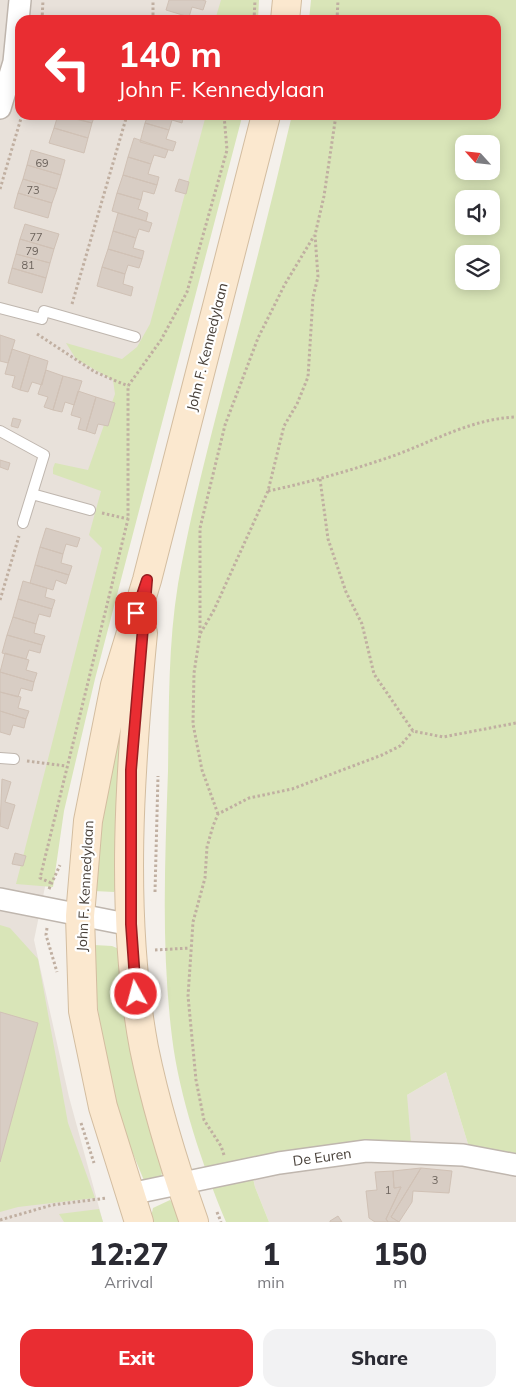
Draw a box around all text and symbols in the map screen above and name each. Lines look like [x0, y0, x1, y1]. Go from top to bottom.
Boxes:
text: 140 m [118, 32, 222, 76]
icon: left [35, 35, 100, 100]
text: John F. Kennedylaan [118, 75, 325, 103]
north arrow [455, 135, 500, 180]
map controls [455, 135, 500, 290]
house number: 69 [35, 156, 49, 170]
house number: 73 [26, 183, 40, 197]
button: sound [455, 190, 500, 235]
house number: 77 [29, 230, 43, 244]
house number: 79 [25, 244, 39, 258]
button: layers [455, 245, 500, 290]
house number: 81 [21, 258, 35, 272]
street label: John F. Kennedylaan [182, 281, 232, 413]
pin [115, 592, 157, 634]
icon: arrive [122, 599, 150, 627]
street label: John F. Kennedylaan [73, 820, 97, 952]
position arrow [109, 967, 161, 1019]
street label: De Euren [292, 1144, 352, 1170]
house number: 3 [432, 1173, 438, 1187]
house number: 1 [385, 1183, 391, 1197]
text: 12:27 [89, 1235, 169, 1273]
text: 1 [262, 1235, 280, 1273]
text: 150 [373, 1235, 427, 1273]
text: Arrival [104, 1272, 153, 1292]
text: min [257, 1272, 285, 1292]
text: m [393, 1272, 407, 1292]
button: Exit [20, 1329, 253, 1387]
button: Share [263, 1329, 496, 1387]

